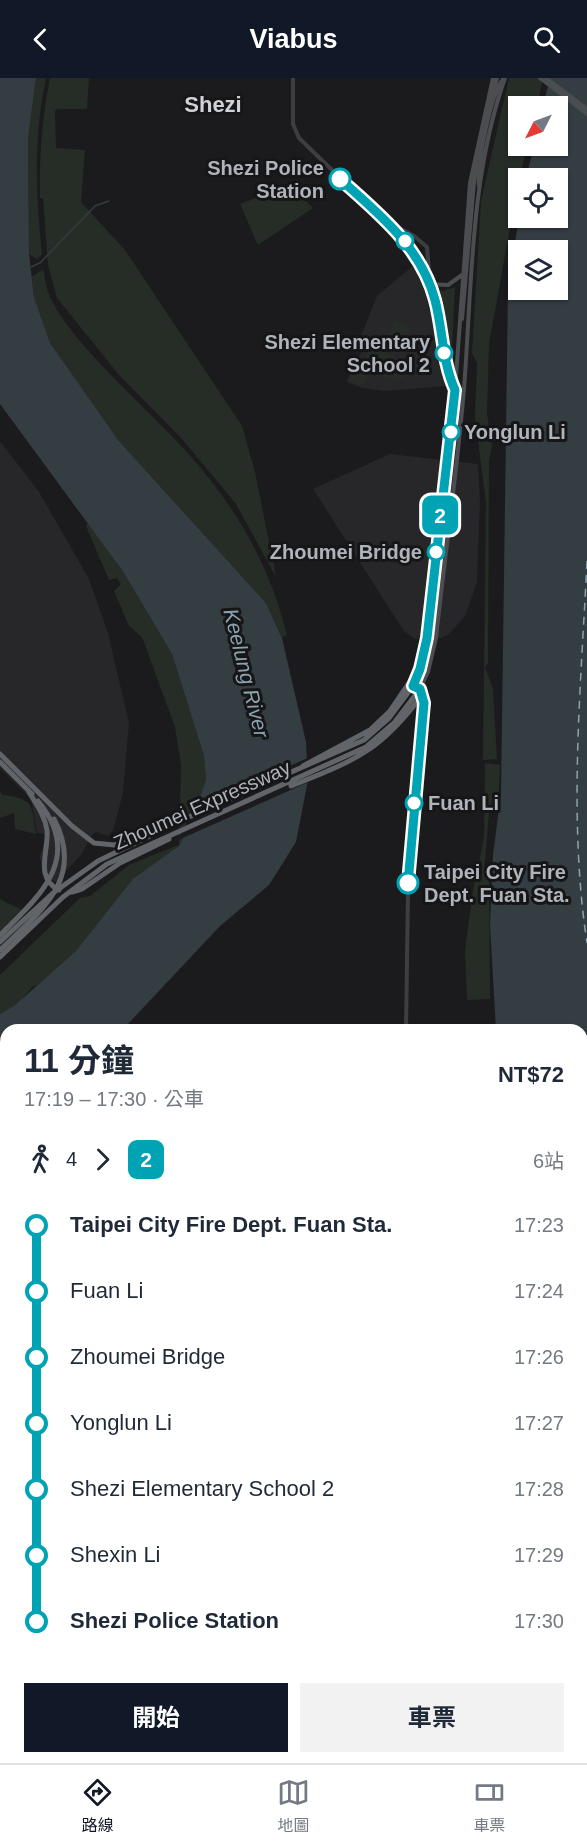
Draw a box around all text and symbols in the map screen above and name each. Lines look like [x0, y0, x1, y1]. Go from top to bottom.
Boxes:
icon: back [24, 23, 57, 56]
icon: search [530, 23, 563, 56]
text: Viabus [249, 24, 338, 54]
district label: Shezi [184, 92, 242, 117]
north arrow [508, 96, 568, 156]
map controls [508, 96, 568, 300]
place label: Shezi Police Station [207, 157, 324, 202]
marker: Shezi Police Station [329, 168, 351, 190]
button: locate [508, 168, 568, 228]
unlabelled marker [396, 232, 414, 250]
button: layers [508, 240, 568, 300]
place label: Shezi Elementary School 2 [264, 331, 431, 376]
marker: Shezi Elementary School 2 [435, 344, 453, 362]
place label: Yonglun Li [464, 421, 566, 443]
marker: Yonglun Li [442, 423, 460, 441]
line badge: 2 [420, 496, 460, 534]
text: 2 [434, 504, 446, 527]
place label: Zhoumei Bridge [270, 541, 422, 563]
marker: Zhoumei Bridge [427, 543, 445, 561]
water label: Keelung River [219, 606, 274, 741]
street label: Zhoumei Expressway [110, 756, 294, 854]
place label: Fuan Li [428, 792, 499, 814]
marker: Fuan Li [405, 794, 423, 812]
place label: Taipei City Fire Dept. Fuan Sta. [424, 861, 570, 906]
marker: Taipei City Fire Dept. Fuan Sta. [397, 872, 419, 894]
text: 11 分鐘 [24, 1042, 134, 1079]
text: NT$72 [498, 1062, 564, 1087]
text: 17:19 – 17:30 · 公車 [24, 1088, 204, 1110]
icon: walk [24, 1143, 57, 1176]
icon: forward [86, 1143, 119, 1176]
text: 4 [66, 1148, 77, 1170]
text: 2 [140, 1148, 152, 1171]
text: 6站 [533, 1150, 564, 1172]
text: Taipei City Fire Dept. Fuan Sta. [70, 1212, 392, 1237]
text: 17:23 [514, 1214, 564, 1236]
text: Fuan Li [70, 1278, 143, 1303]
text: 17:24 [514, 1280, 564, 1302]
text: Zhoumei Bridge [70, 1344, 225, 1369]
text: 17:26 [514, 1346, 564, 1368]
text: Yonglun Li [70, 1410, 172, 1435]
text: 17:27 [514, 1412, 564, 1434]
text: Shezi Elementary School 2 [70, 1476, 334, 1501]
text: 17:28 [514, 1478, 564, 1500]
text: Shexin Li [70, 1542, 161, 1567]
text: 17:29 [514, 1544, 564, 1566]
text: Shezi Police Station [70, 1608, 279, 1633]
text: 17:30 [514, 1610, 564, 1632]
button: 開始 [24, 1683, 288, 1752]
button: 車票 [300, 1683, 564, 1752]
tab: 路線 [81, 1776, 114, 1836]
tab: 地圖 [277, 1776, 310, 1836]
tab: 車票 [473, 1776, 506, 1836]

